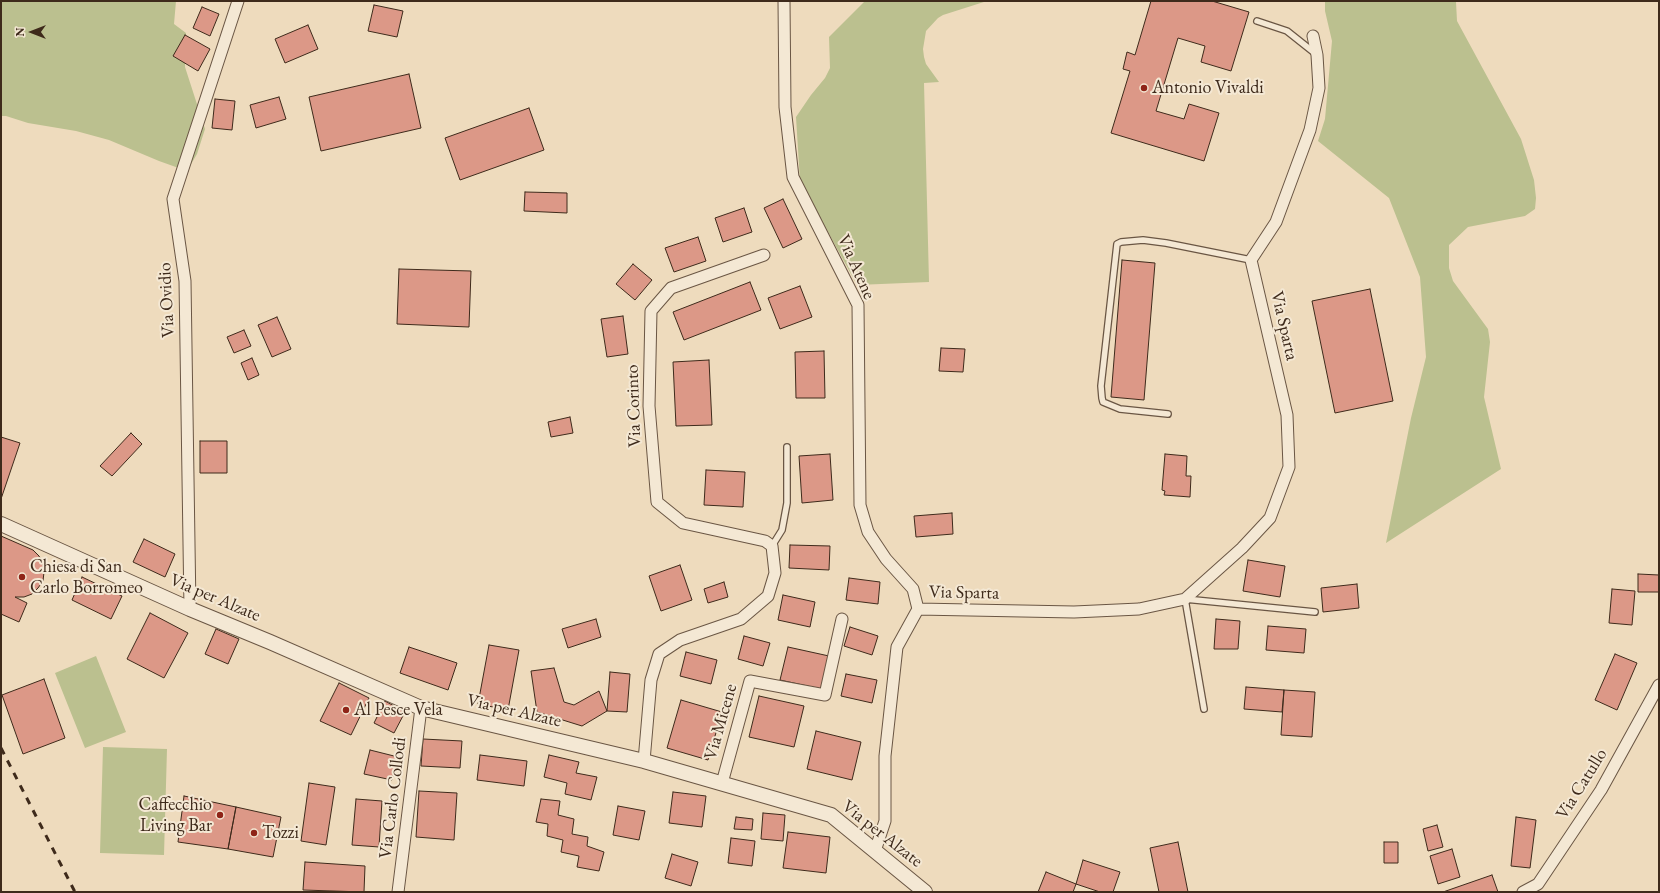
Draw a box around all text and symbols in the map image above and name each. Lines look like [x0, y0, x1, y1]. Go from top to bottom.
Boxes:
north arrow [12, 12, 52, 52]
text: N [13, 28, 27, 36]
place label: Antonio Vivaldi [1152, 77, 1264, 99]
marker: Antonio Vivaldi [1139, 83, 1149, 93]
street label: Via Atene [832, 231, 880, 303]
street label: Via Ovidio [154, 262, 180, 338]
street label: Via Sparta [1266, 289, 1302, 363]
street label: Via Corinto [622, 364, 646, 448]
place label: Chiesa di San Carlo Borromeo [30, 556, 143, 598]
street label: Via per Alzate [166, 569, 264, 627]
marker: Chiesa di San Carlo Borromeo [17, 572, 27, 582]
street label: Via Sparta [929, 582, 999, 604]
street label: Via Micene [700, 682, 742, 762]
street label: Via per Alzate [465, 690, 563, 732]
place label: Al Pesce Vela [354, 699, 443, 721]
marker: Al Pesce Vela [341, 705, 351, 715]
street label: Via Carlo Collodi [375, 736, 411, 860]
street label: Via Catullo [1552, 745, 1612, 823]
place label: Caffecchio Living Bar [138, 794, 212, 836]
street label: Via per Alzate [837, 796, 927, 872]
marker: Caffecchio Living Bar [215, 810, 225, 820]
place label: Tozzi [262, 822, 299, 844]
marker: Tozzi [249, 828, 259, 838]

